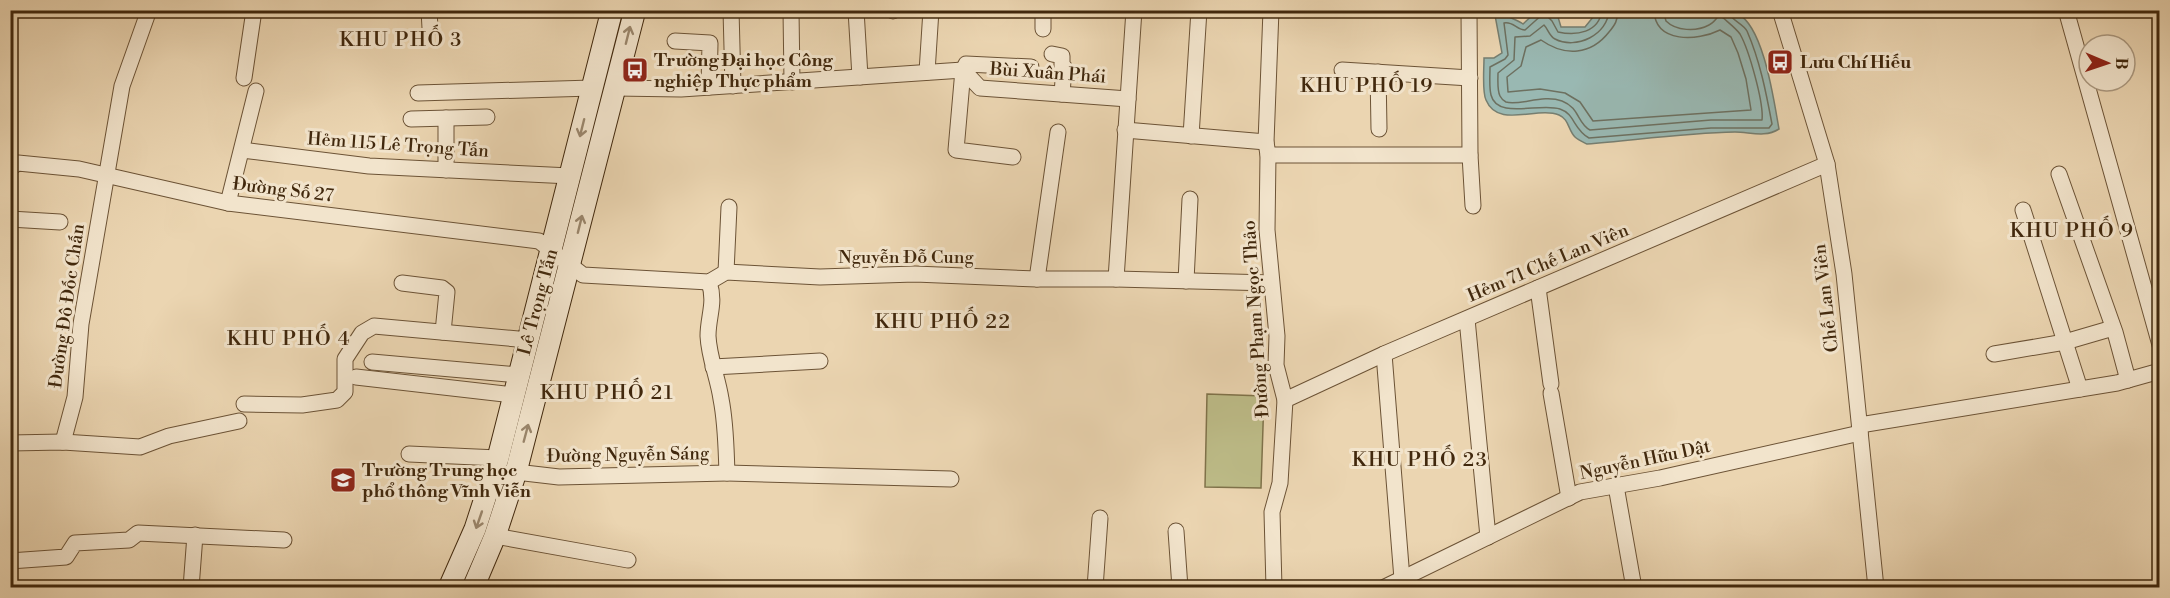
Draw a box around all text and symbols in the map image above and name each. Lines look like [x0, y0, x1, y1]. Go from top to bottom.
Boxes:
district label: KHU PHỐ 3 [339, 24, 463, 53]
one-way arrow [623, 26, 635, 45]
north arrow [2077, 33, 2137, 93]
bus stop icon: Lưu Chí Hiếu [1765, 47, 1795, 77]
place label: Trường Đại học Công nghiệp Thực phẩm [654, 49, 834, 93]
place label: Lưu Chí Hiếu [1800, 51, 1911, 74]
bus stop icon: Trường Đại học Công nghiệp Thực phẩm [620, 55, 650, 85]
street label: Bùi Xuân Phái [988, 57, 1107, 89]
text: B [2111, 57, 2131, 70]
district label: KHU PHỐ 19 [1300, 70, 1434, 99]
one-way arrow [576, 118, 588, 137]
street label: Hẻm 115 Lê Trọng Tấn [306, 127, 490, 163]
street label: Đường Số 27 [231, 172, 335, 208]
one-way arrow [575, 215, 587, 234]
district label: KHU PHỐ 9 [2010, 215, 2134, 244]
street label: Hẻm 71 Chế Lan Viên [1464, 218, 1632, 307]
street label: Đường Phạm Ngọc Thảo [1238, 220, 1274, 418]
street label: Đường Đô Đốc Chấn [44, 222, 90, 390]
street label: Chế Lan Viên [1808, 242, 1844, 353]
street label: Lê Trọng Tấn [513, 246, 563, 358]
street label: Nguyễn Đỗ Cung [838, 246, 974, 269]
district label: KHU PHỐ 22 [875, 306, 1011, 335]
district label: KHU PHỐ 4 [227, 323, 351, 352]
district label: KHU PHỐ 21 [540, 377, 674, 406]
one-way arrow [521, 424, 533, 443]
street label: Nguyễn Hữu Dật [1578, 435, 1713, 485]
street label: Đường Nguyễn Sáng [547, 442, 710, 468]
district label: KHU PHỐ 23 [1352, 444, 1488, 473]
place label: Trường Trung học phổ thông Vĩnh Viễn [362, 459, 531, 503]
school or university icon: Trường Trung học phổ thông Vĩnh Viễn [328, 465, 358, 495]
one-way arrow [472, 510, 483, 529]

